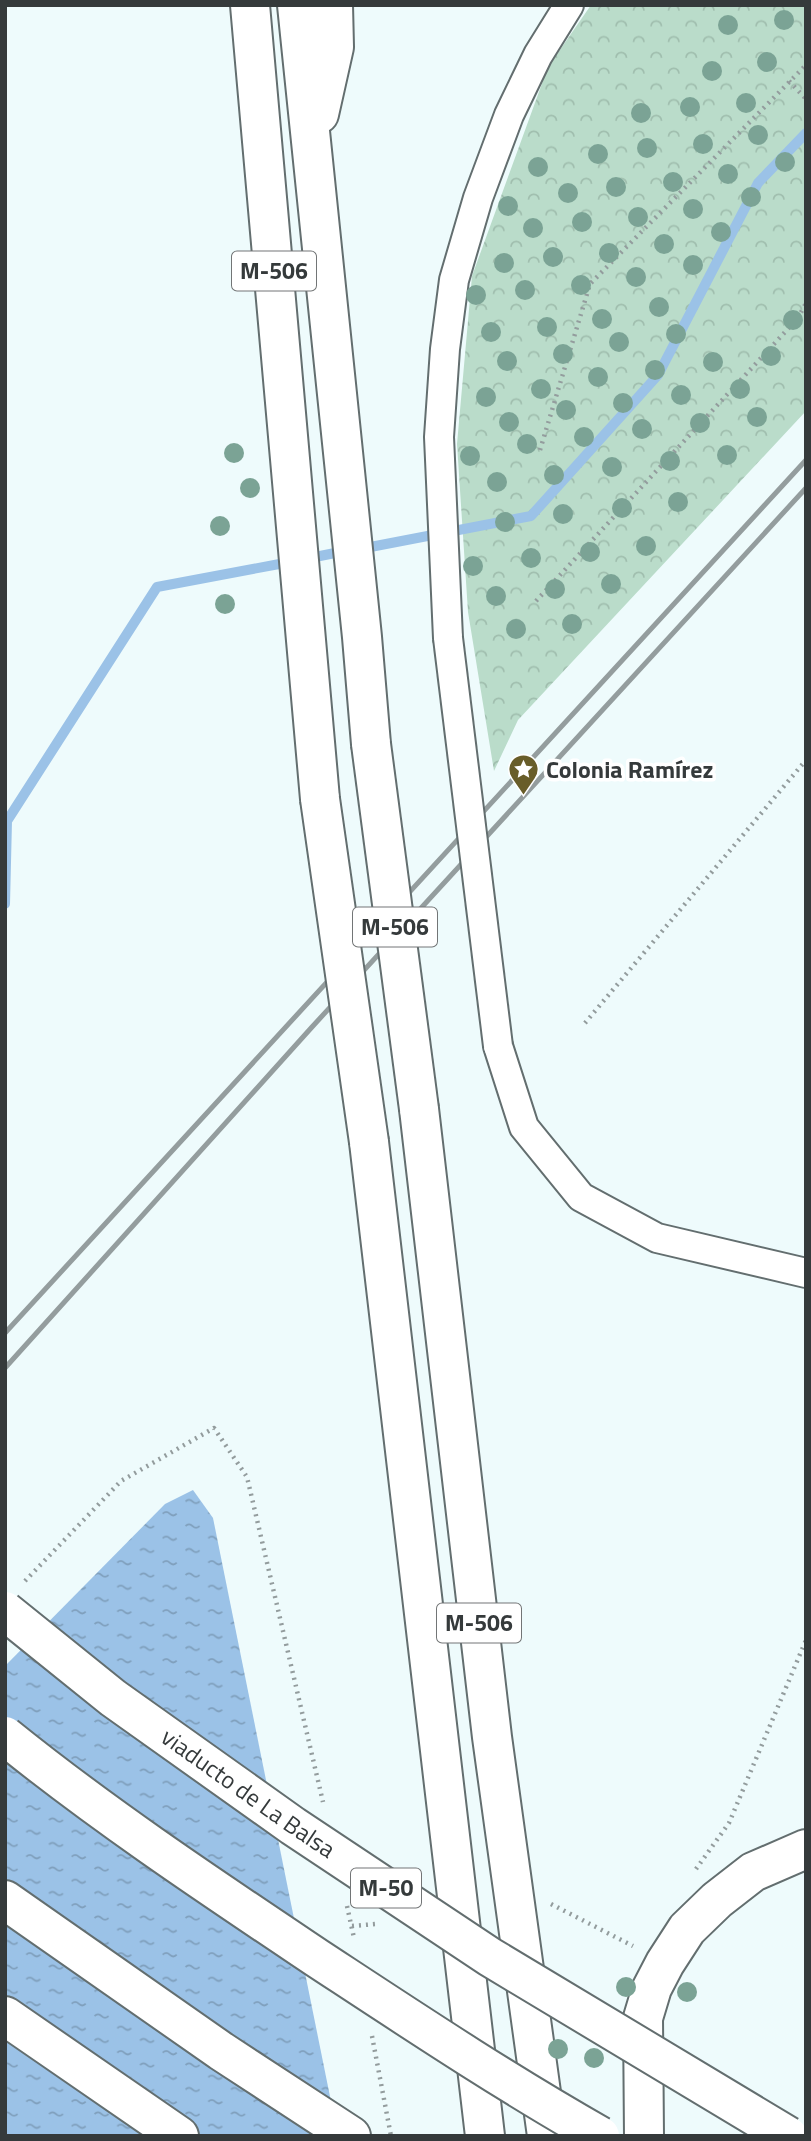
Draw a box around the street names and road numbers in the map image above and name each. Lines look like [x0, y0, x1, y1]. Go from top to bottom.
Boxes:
road number: M-506 [232, 252, 316, 290]
road number: M-506 [353, 908, 437, 946]
road number: M-506 [437, 1604, 521, 1642]
street label: viaducto de La Balsa [154, 1719, 343, 1866]
road number: M-50 [351, 1868, 421, 1908]

